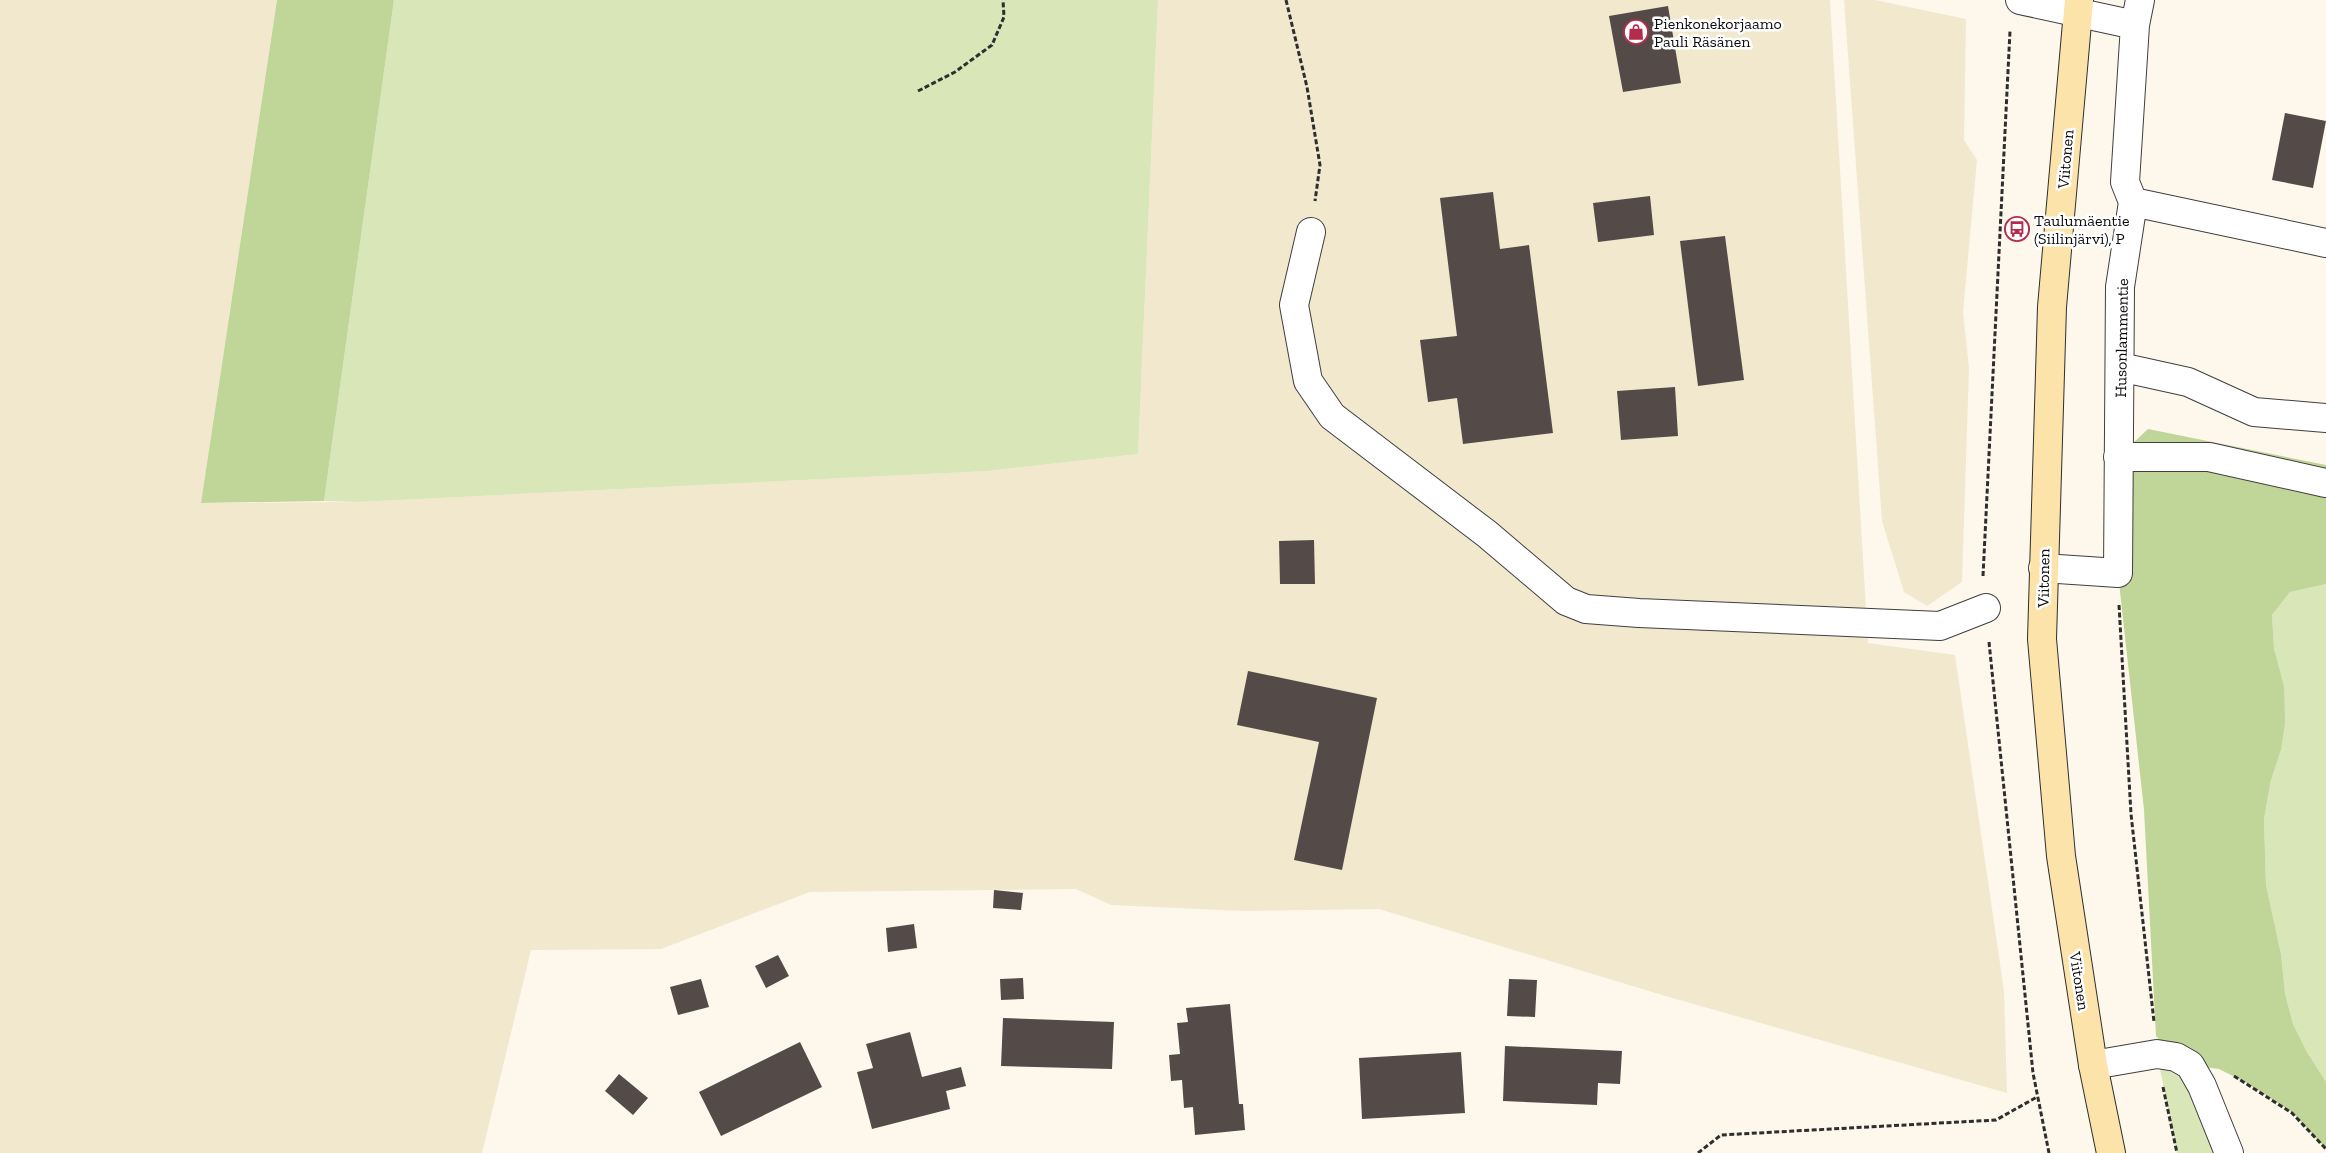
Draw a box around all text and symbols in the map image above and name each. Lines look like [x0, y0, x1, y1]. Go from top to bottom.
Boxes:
place label: Pienkonekorjaamo Pauli Räsänen [1654, 14, 1782, 51]
shop icon: Pienkonekorjaamo Pauli Räsänen [1623, 19, 1649, 45]
street label: Viitonen [2053, 128, 2078, 190]
place label: Taulumäentie (Siilinjärvi), P [2034, 211, 2130, 248]
bus stop icon: Taulumäentie (Siilinjärvi), P [2004, 216, 2030, 242]
street label: Husonlammentie [2111, 278, 2132, 398]
street label: Viitonen [2033, 548, 2054, 609]
street label: Viitonen [2065, 949, 2094, 1013]

